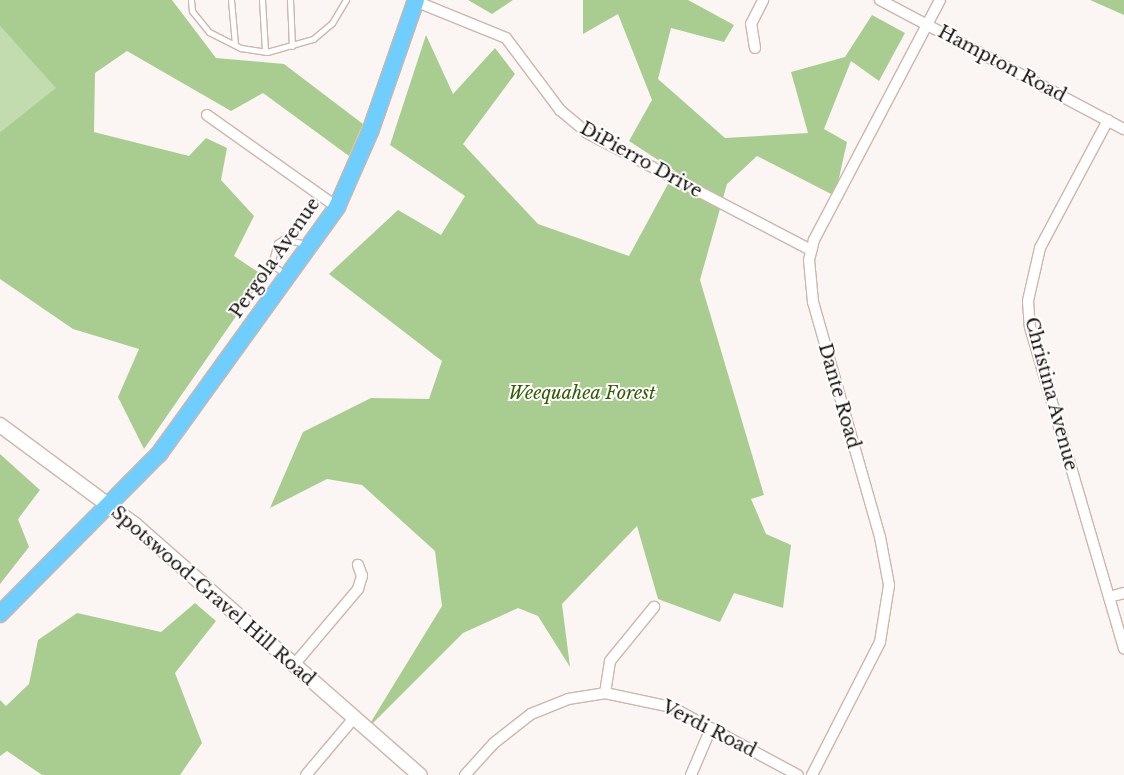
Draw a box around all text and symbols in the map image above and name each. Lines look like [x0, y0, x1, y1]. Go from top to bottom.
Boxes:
street label: Hampton Road [934, 21, 1070, 107]
street label: DiPierro Drive [576, 118, 706, 202]
street label: Pergola Avenue [225, 193, 325, 323]
street label: Christina Avenue [1020, 315, 1082, 473]
street label: Dante Road [814, 341, 864, 451]
park label: Weequahea Forest [508, 382, 656, 404]
street label: Spotswood-Gravel Hill Road [107, 502, 319, 690]
street label: Verdi Road [658, 696, 760, 762]

